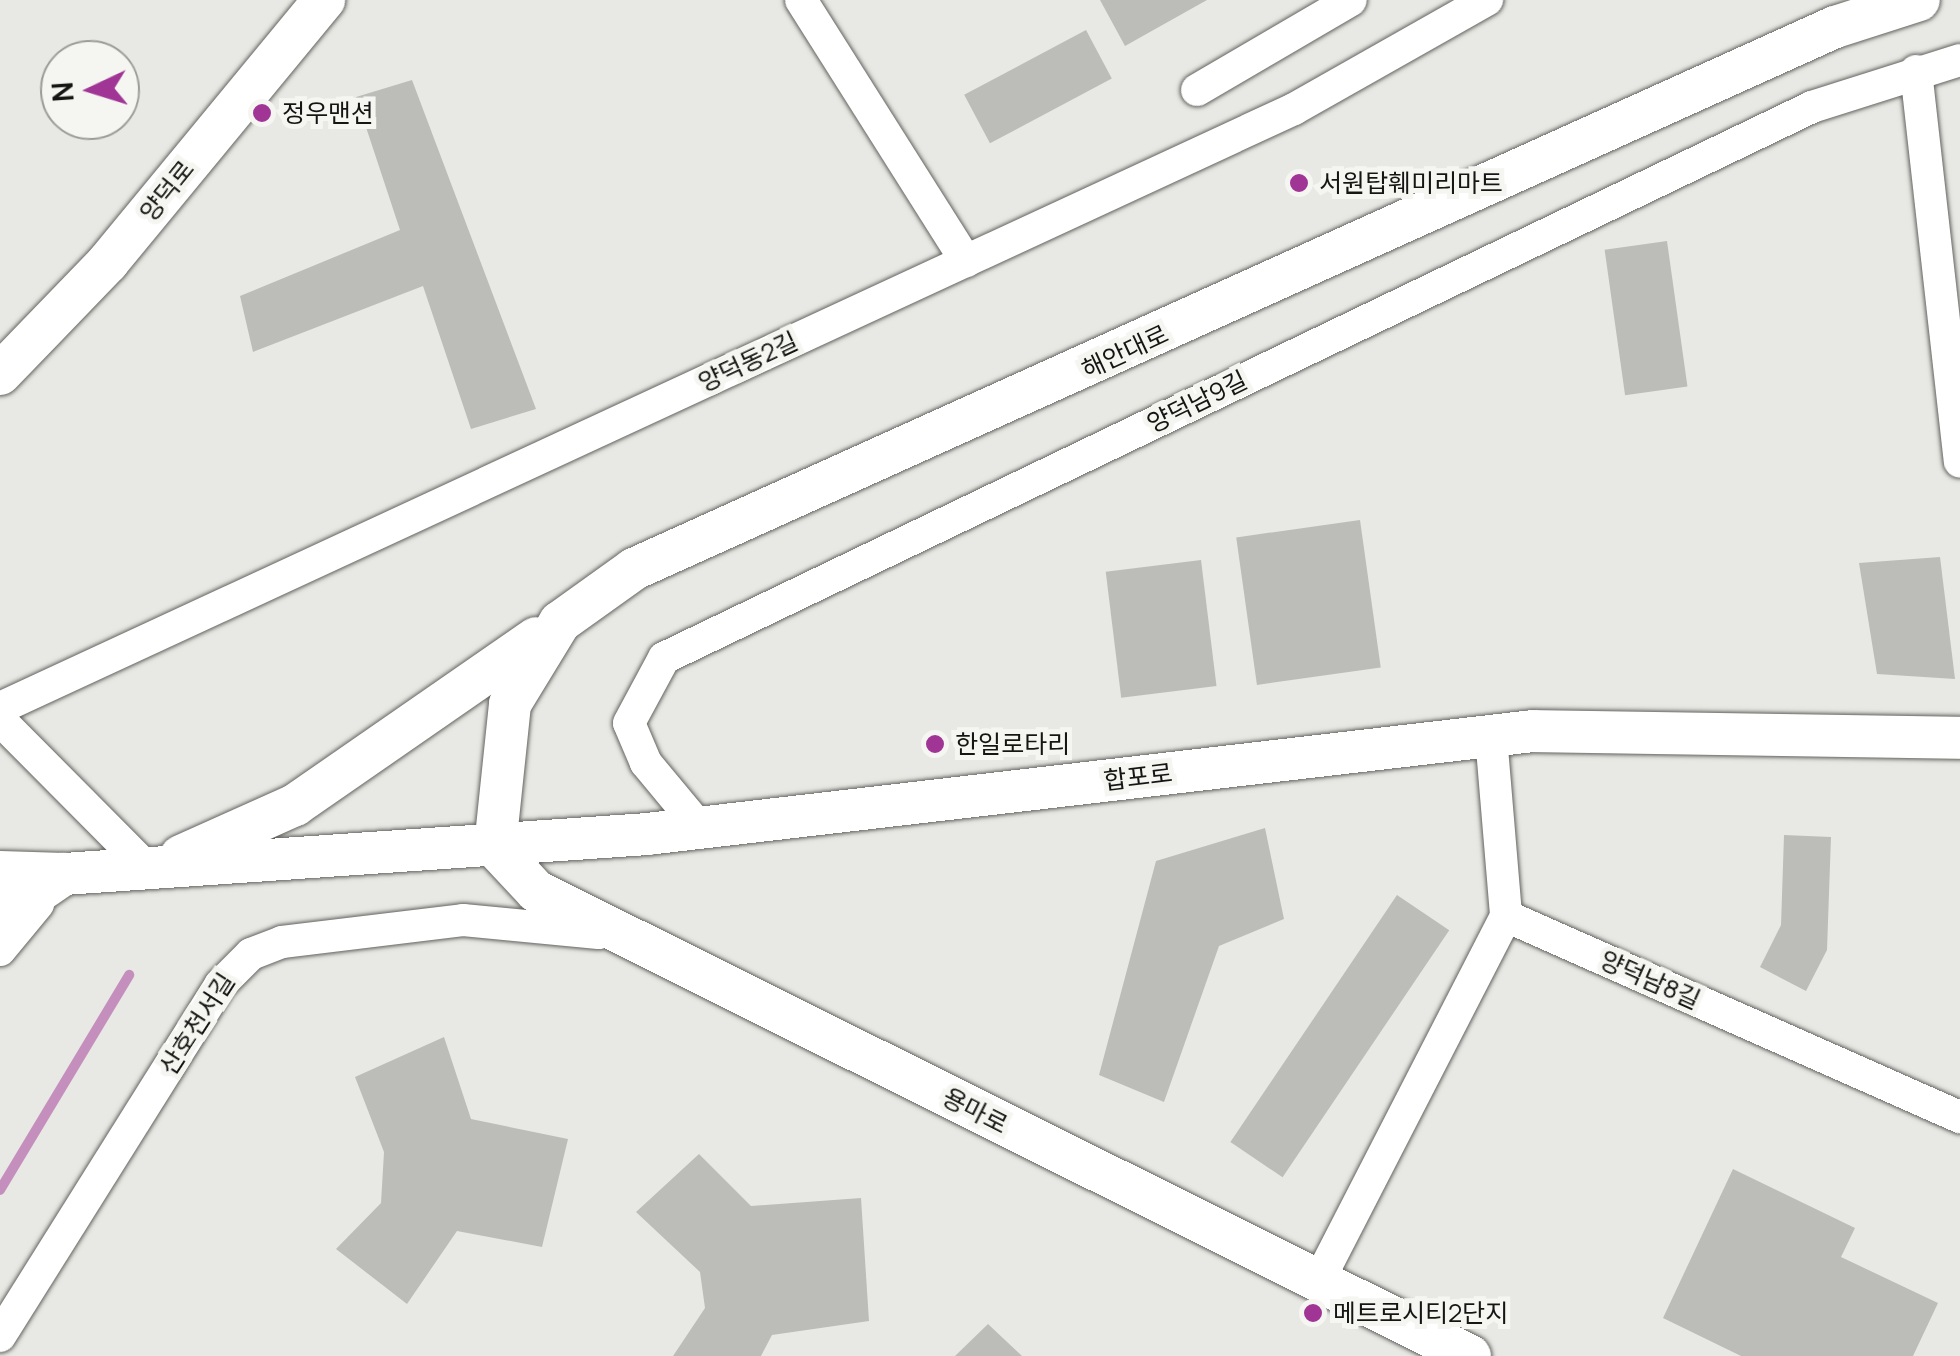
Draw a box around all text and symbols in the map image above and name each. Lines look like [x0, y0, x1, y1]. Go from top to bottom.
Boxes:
north arrow [40, 40, 140, 140]
text: N [42, 81, 82, 103]
place label: 정우맨션 [282, 98, 374, 128]
marker: 정우맨션 [251, 102, 273, 124]
street label: 양덕로 [134, 155, 200, 227]
place label: 서원탑훼미리마트 [1319, 168, 1503, 198]
marker: 서원탑훼미리마트 [1288, 172, 1310, 194]
street label: 해안대로 [1077, 319, 1173, 385]
street label: 양덕동2길 [694, 326, 802, 398]
street label: 양덕남9길 [1142, 365, 1252, 439]
place label: 한일로타리 [955, 729, 1070, 759]
marker: 한일로타리 [924, 733, 946, 755]
street label: 합포로 [1102, 758, 1174, 796]
street label: 양덕남8길 [1595, 945, 1705, 1015]
street label: 산호천서길 [153, 968, 241, 1080]
street label: 용마로 [937, 1082, 1013, 1140]
place label: 메트로시티2단지 [1333, 1298, 1508, 1328]
marker: 메트로시티2단지 [1302, 1302, 1324, 1324]

